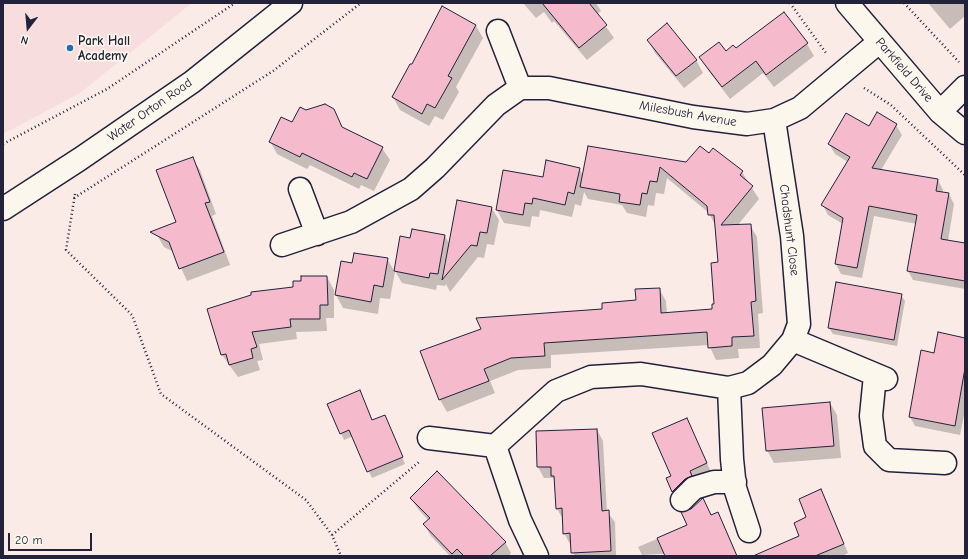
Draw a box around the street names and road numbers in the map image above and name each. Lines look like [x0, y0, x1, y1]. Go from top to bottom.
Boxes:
street label: Parkfield Drive [872, 35, 936, 105]
street label: Water Orton Road [105, 75, 195, 145]
street label: Milesbush Avenue [638, 98, 738, 130]
street label: Chadshunt Close [776, 183, 802, 277]

